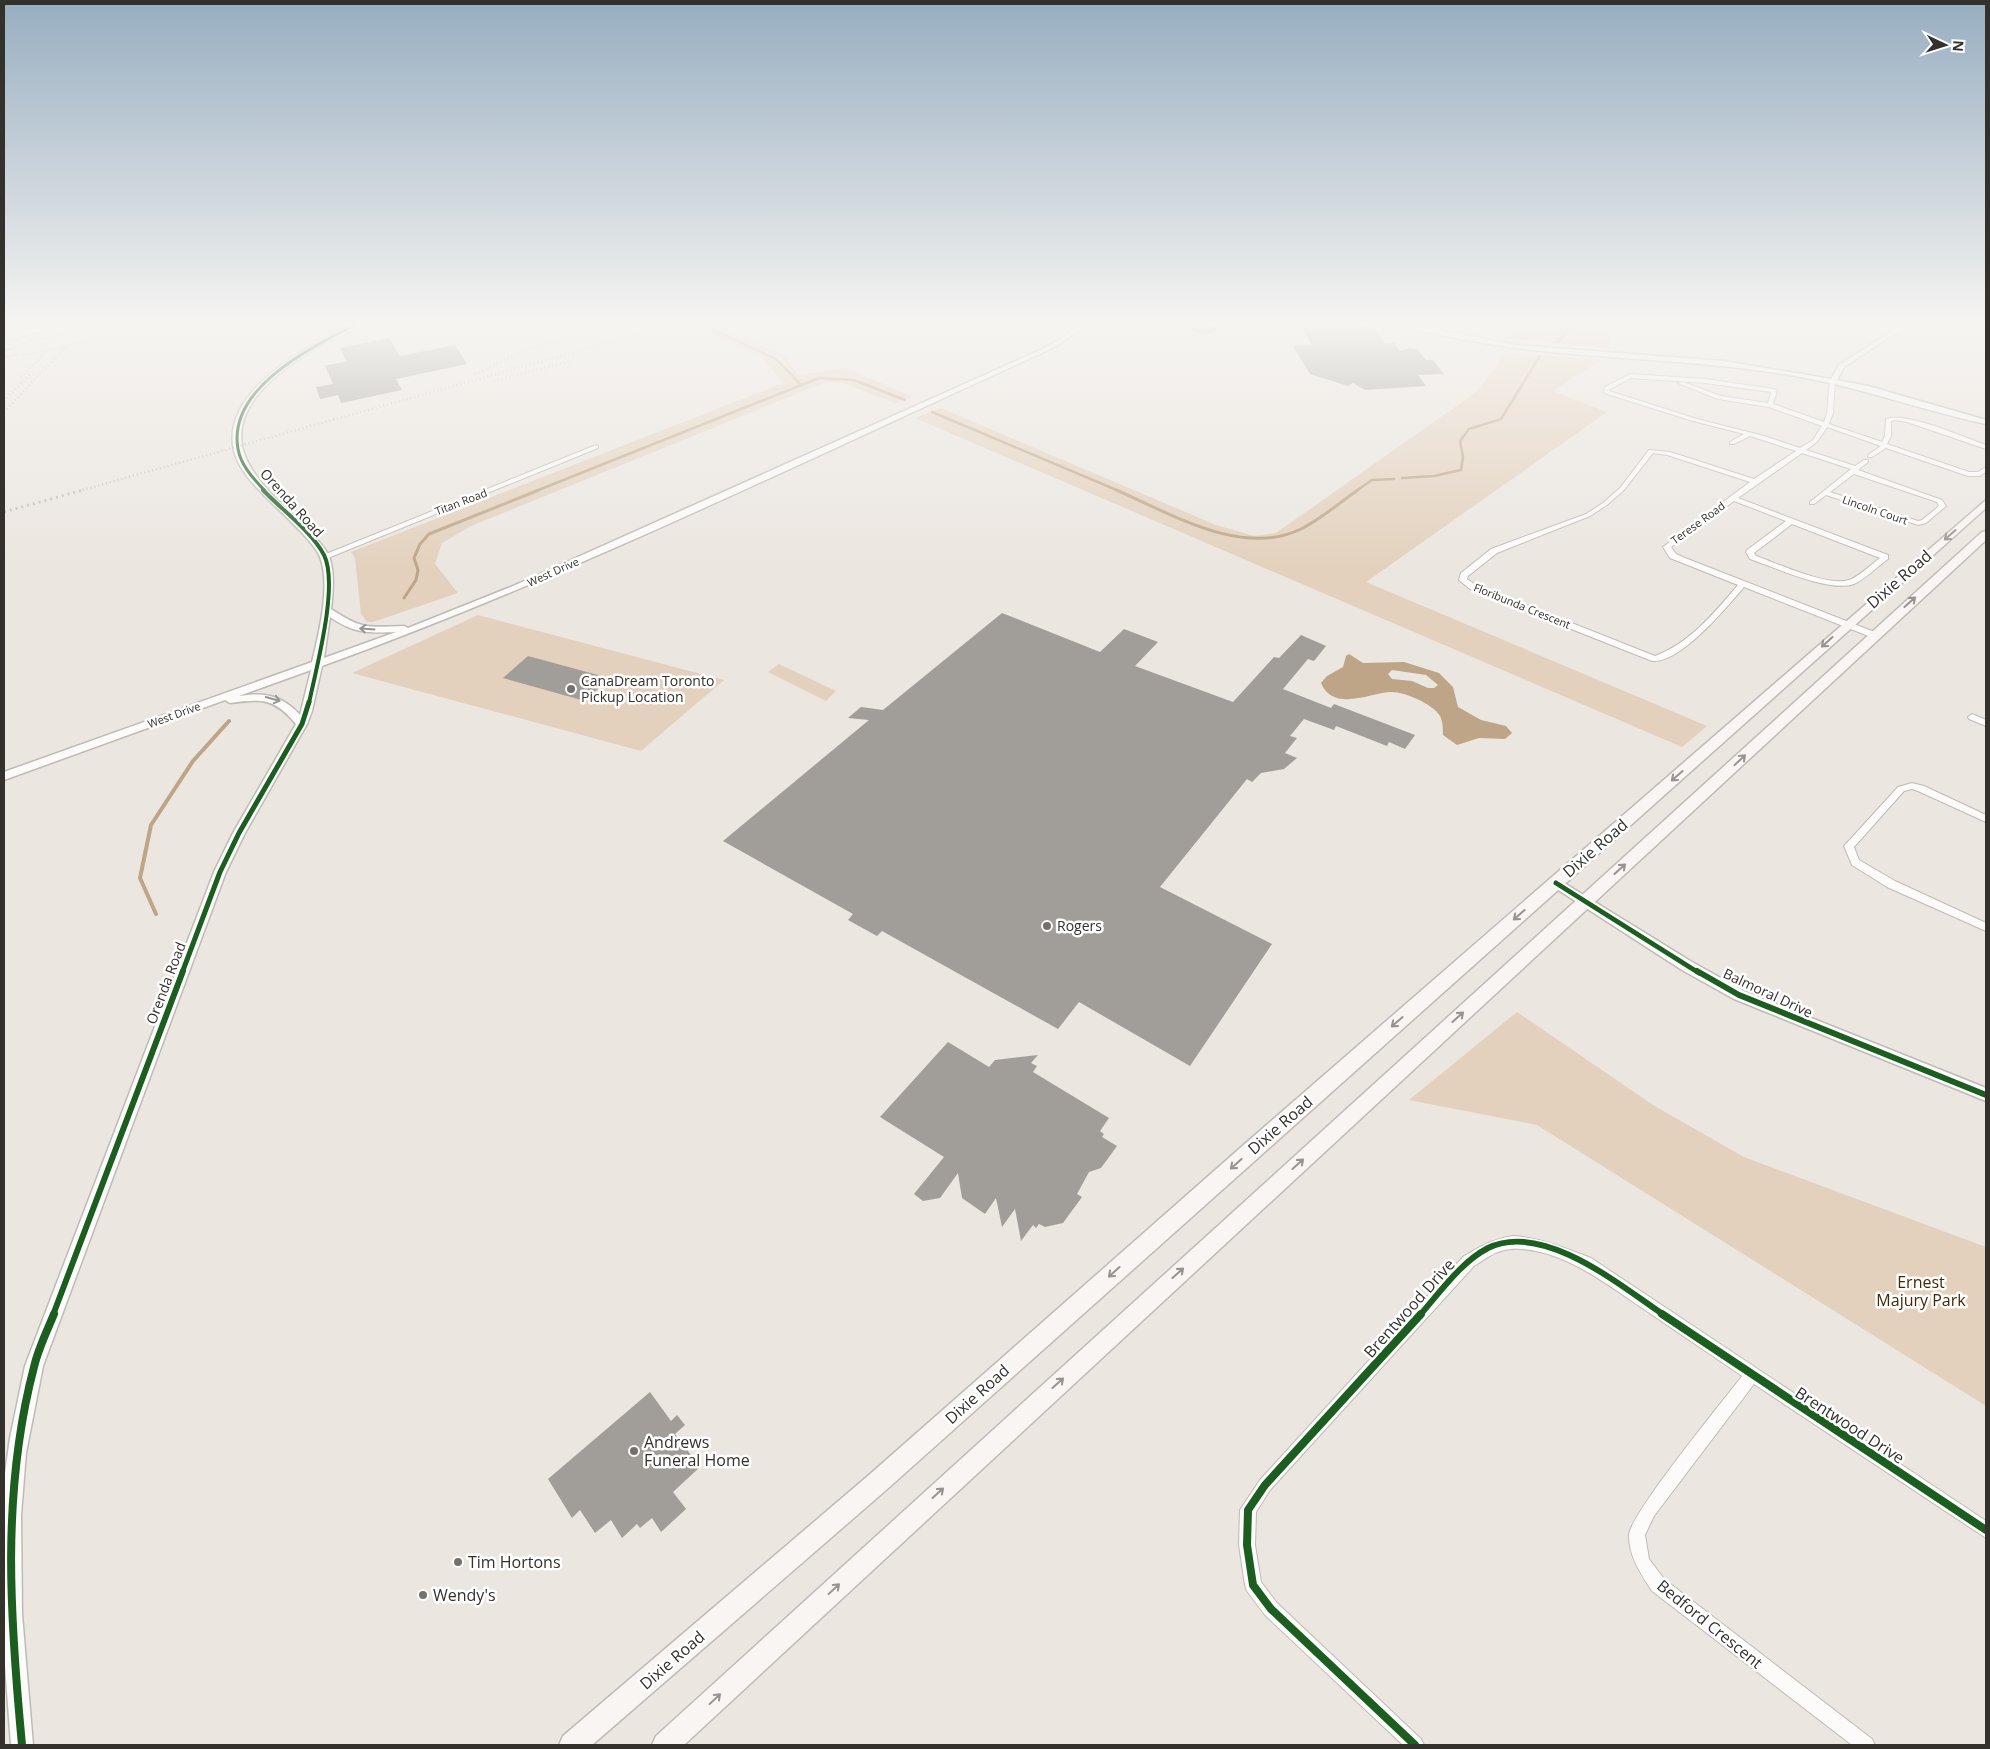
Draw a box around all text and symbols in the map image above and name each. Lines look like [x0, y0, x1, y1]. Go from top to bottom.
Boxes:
north arrow [1920, 20, 1970, 70]
text: N [1949, 40, 1968, 52]
street label: Orenda Road [256, 464, 328, 541]
street label: Titan Road [433, 485, 489, 518]
street label: Lincoln Court [1840, 491, 1910, 528]
street label: Terese Road [1668, 498, 1728, 547]
one-way arrow [1943, 529, 1956, 541]
street label: Dixie Road [1862, 545, 1936, 613]
street label: West Drive [524, 553, 581, 590]
street label: Floribunda Crescent [1472, 579, 1573, 632]
one-way arrow [1904, 596, 1917, 608]
one-way arrow [360, 624, 376, 634]
one-way arrow [1821, 637, 1834, 648]
place label: CanaDream Toronto Pickup Location [581, 671, 714, 706]
marker: CanaDream Toronto Pickup Location [565, 683, 577, 695]
one-way arrow [265, 695, 281, 705]
street label: West Drive [145, 698, 202, 731]
one-way arrow [1734, 754, 1747, 766]
one-way arrow [1671, 770, 1684, 781]
street label: Dixie Road [1558, 814, 1632, 882]
one-way arrow [1614, 863, 1627, 875]
one-way arrow [1513, 909, 1526, 921]
place label: Rogers [1057, 916, 1102, 935]
marker: Rogers [1041, 920, 1053, 932]
street label: Orenda Road [141, 939, 190, 1027]
street label: Balmoral Drive [1720, 964, 1816, 1022]
one-way arrow [1451, 1011, 1464, 1023]
one-way arrow [1391, 1016, 1404, 1027]
street label: Dixie Road [1243, 1091, 1317, 1159]
one-way arrow [1229, 1158, 1242, 1170]
one-way arrow [1291, 1158, 1304, 1170]
street label: Brentwood Drive [1359, 1254, 1459, 1362]
one-way arrow [1108, 1266, 1121, 1278]
one-way arrow [1171, 1268, 1184, 1279]
park label: Ernest Majury Park [1876, 1271, 1966, 1311]
street label: Dixie Road [940, 1359, 1014, 1429]
one-way arrow [1052, 1377, 1064, 1389]
street label: Brentwood Drive [1791, 1381, 1909, 1469]
place label: Andrews Funeral Home [644, 1431, 750, 1471]
marker: Andrews Funeral Home [628, 1445, 640, 1457]
one-way arrow [932, 1487, 945, 1499]
place label: Tim Hortons [468, 1551, 561, 1573]
marker: Tim Hortons [452, 1556, 464, 1568]
street label: Bedford Crescent [1653, 1575, 1768, 1674]
one-way arrow [828, 1583, 841, 1595]
place label: Wendy's [433, 1584, 496, 1606]
marker: Wendy's [417, 1589, 429, 1601]
street label: Dixie Road [635, 1626, 709, 1694]
one-way arrow [708, 1693, 721, 1705]

